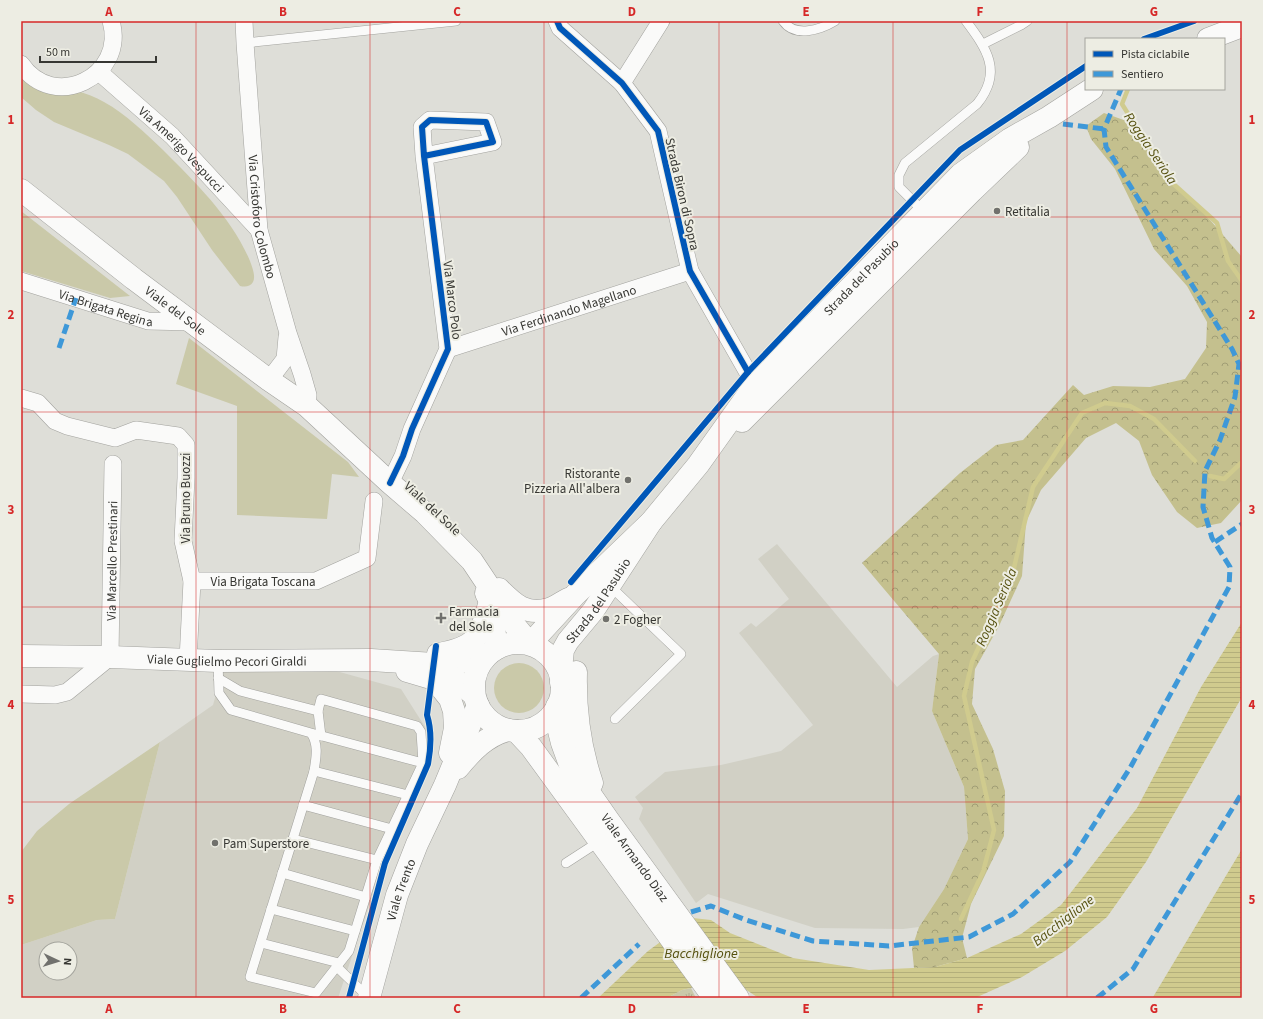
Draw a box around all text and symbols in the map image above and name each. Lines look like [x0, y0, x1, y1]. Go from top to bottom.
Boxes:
text: A [104, 3, 113, 21]
text: B [279, 3, 287, 21]
text: C [453, 3, 461, 21]
text: D [628, 3, 636, 21]
text: E [802, 3, 810, 21]
text: F [977, 3, 984, 21]
text: G [1150, 3, 1158, 21]
scale bar [40, 38, 156, 64]
legend [1085, 38, 1225, 90]
text: 50 m [46, 44, 70, 61]
text: Pista ciclabile [1121, 46, 1189, 63]
text: Sentiero [1121, 66, 1163, 83]
street label: Via Amerigo Vespucci [134, 103, 228, 197]
water label: Roggia Seriola [1119, 108, 1182, 189]
text: 1 [8, 111, 15, 129]
text: 1 [1249, 111, 1256, 129]
street label: Strada Biron di Sopra [660, 136, 704, 252]
street label: Via Cristoforo Colombo [243, 154, 280, 281]
place label: Retitalia [1005, 203, 1050, 221]
marker: Retitalia [992, 206, 1002, 216]
street label: Strada del Pasubio [820, 235, 903, 320]
street label: Via Marco Polo [438, 260, 466, 341]
street label: Via Ferdinando Magellano [500, 281, 639, 341]
street label: Viale del Sole [141, 282, 209, 340]
street label: Via Brigata Regina [56, 285, 153, 331]
text: 2 [8, 306, 15, 324]
text: 2 [1249, 306, 1256, 324]
street label: Via Bruno Buozzi [177, 453, 195, 543]
place label: Ristorante Pizzeria All'albera [524, 465, 620, 498]
marker: Ristorante Pizzeria All'albera [623, 475, 633, 485]
street label: Viale del Sole [400, 478, 465, 540]
text: 3 [8, 501, 15, 519]
street label: Via Marcello Prestinari [103, 501, 122, 621]
text: 3 [1249, 501, 1256, 519]
street label: Strada del Pasubio [562, 555, 635, 647]
water label: Roggia Seriola [971, 565, 1023, 650]
street label: Via Brigata Toscana [210, 573, 316, 591]
place label: Farmacia del Sole [449, 603, 499, 636]
place label: 2 Fogher [614, 611, 661, 629]
marker: Farmacia del Sole [436, 613, 446, 623]
marker: 2 Fogher [601, 614, 611, 624]
street label: Viale Guglielmo Pecori Giraldi [147, 650, 307, 671]
text: 4 [8, 696, 15, 714]
text: 4 [1249, 696, 1256, 714]
street label: Viale Armando Diaz [596, 810, 673, 906]
place label: Pam Superstore [223, 835, 309, 853]
marker: Pam Superstore [210, 838, 220, 848]
street label: Viale Trento [382, 856, 420, 923]
water label: Bacchiglione [1028, 890, 1099, 951]
text: 5 [8, 891, 15, 909]
text: 5 [1249, 891, 1256, 909]
north arrow [38, 941, 78, 981]
water label: Bacchiglione [664, 944, 738, 964]
text: N [60, 957, 75, 966]
text: A [104, 1000, 113, 1018]
text: B [279, 1000, 287, 1018]
text: C [453, 1000, 461, 1018]
text: D [628, 1000, 636, 1018]
text: E [802, 1000, 810, 1018]
text: F [977, 1000, 984, 1018]
text: G [1150, 1000, 1158, 1018]

